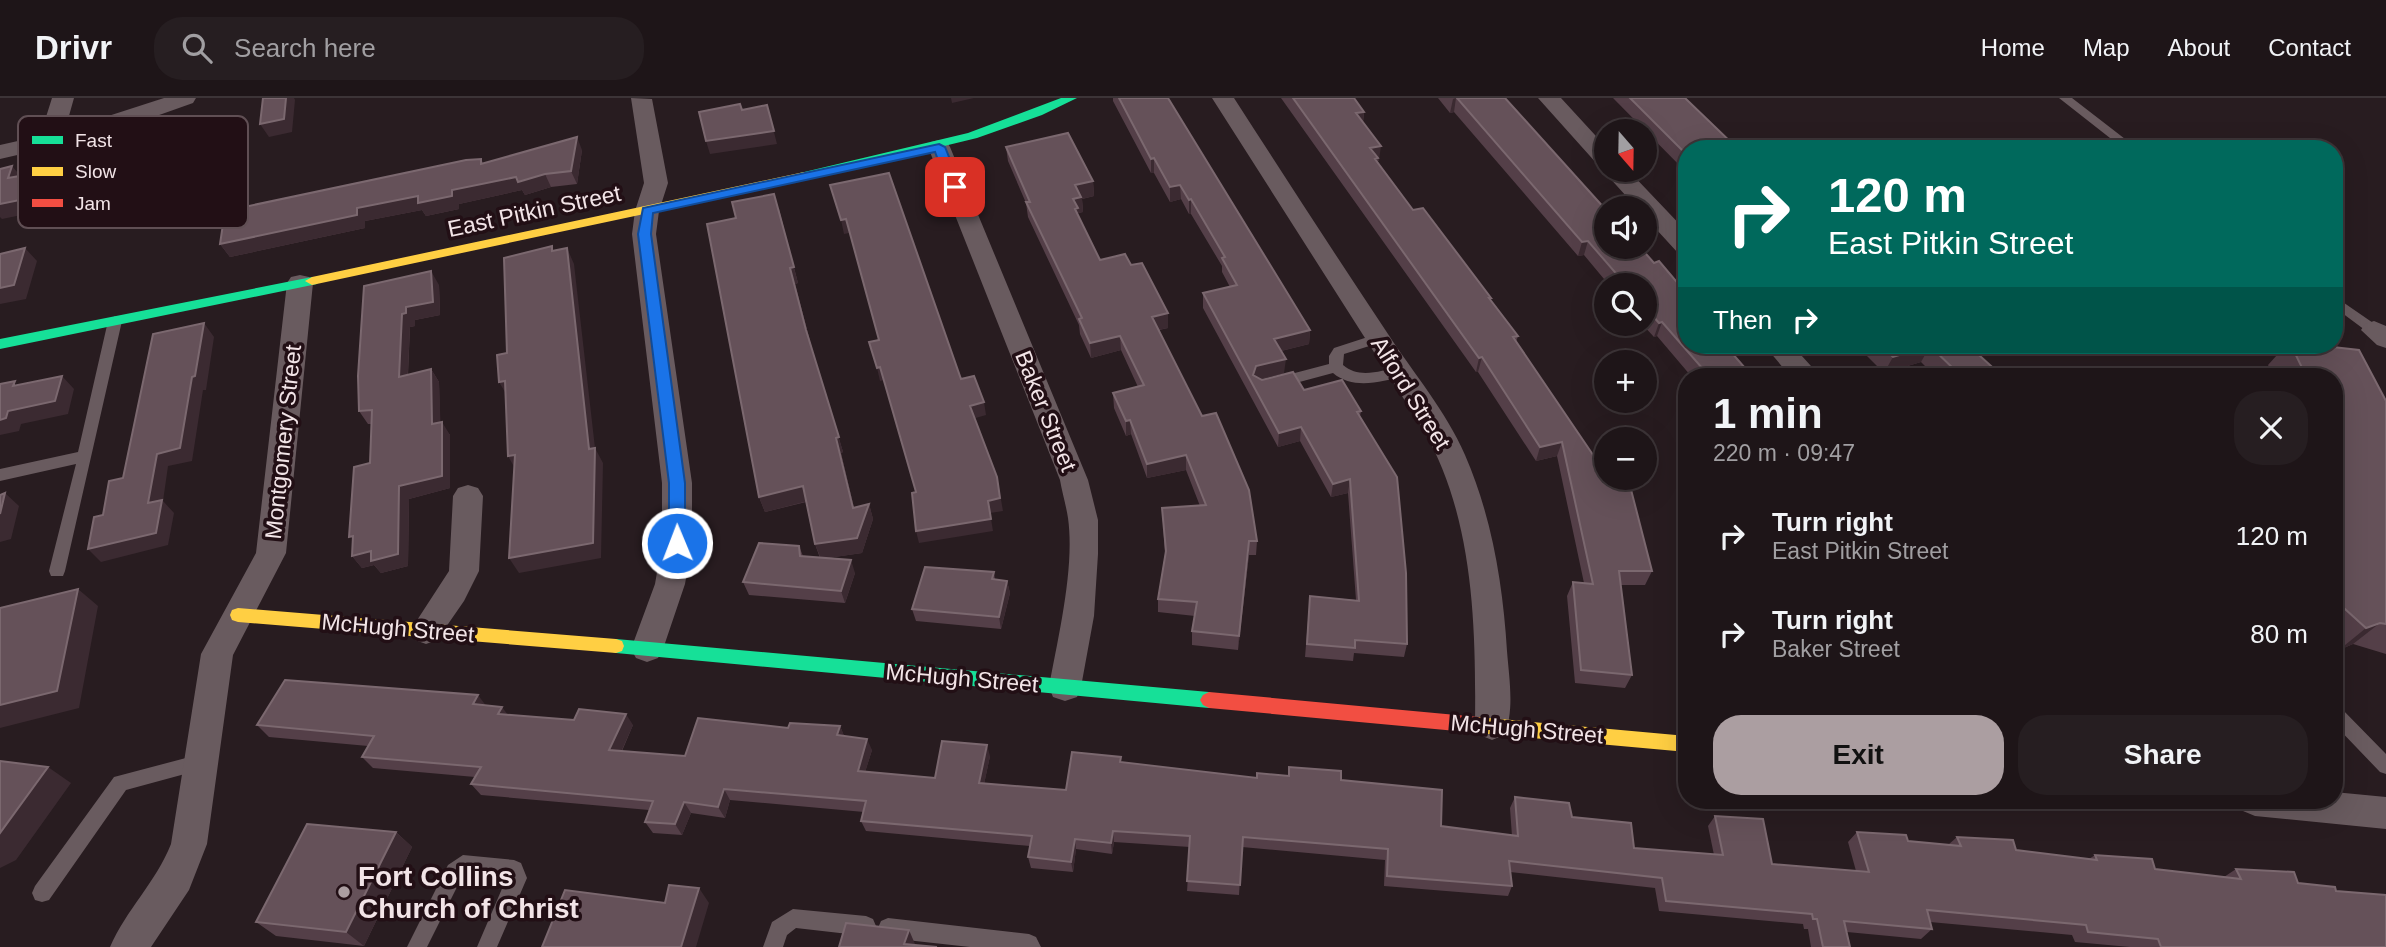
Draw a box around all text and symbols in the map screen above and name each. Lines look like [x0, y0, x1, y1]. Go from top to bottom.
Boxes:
search box [154, 17, 644, 80]
text: Drivr [35, 29, 112, 66]
icon: search [178, 29, 216, 67]
text: Search here [234, 33, 376, 63]
text: Home [1981, 34, 2045, 61]
text: Map [2083, 34, 2130, 61]
text: About [2168, 34, 2230, 61]
text: Contact [2268, 34, 2351, 61]
legend [18, 116, 248, 228]
north arrow [1594, 119, 1657, 182]
map controls [1594, 119, 1657, 490]
text: Fast [75, 130, 113, 151]
pin [925, 157, 985, 217]
text: Slow [75, 161, 116, 182]
icon: arrive [936, 168, 974, 206]
icon: right [1713, 168, 1804, 259]
text: 120 m [1828, 168, 1967, 222]
street label: East Pitkin Street [445, 180, 624, 242]
text: Jam [75, 193, 111, 214]
button: sound [1594, 196, 1657, 259]
text: East Pitkin Street [1828, 225, 2073, 261]
button: search [1594, 273, 1657, 336]
icon: right [1786, 301, 1824, 339]
text: Then [1713, 305, 1772, 335]
street label: Alford Street [1366, 332, 1456, 455]
street label: Montgomery Street [260, 343, 306, 541]
street label: Baker Street [1010, 347, 1082, 476]
button: + [1594, 350, 1657, 413]
text: 1 min [1713, 390, 1823, 437]
button: close [2234, 391, 2308, 465]
button: − [1594, 427, 1657, 490]
text: 220 m · 09:47 [1713, 440, 1855, 466]
position arrow [640, 506, 714, 580]
text: Turn right [1772, 507, 1893, 537]
icon: right [1713, 517, 1751, 555]
text: 120 m [2236, 521, 2308, 551]
text: East Pitkin Street [1772, 538, 1948, 564]
text: Turn right [1772, 605, 1893, 635]
street label: McHugh Street [320, 608, 476, 648]
icon: right [1713, 615, 1751, 653]
text: 80 m [2250, 619, 2308, 649]
text: Baker Street [1772, 636, 1900, 662]
street label: McHugh Street [884, 658, 1040, 698]
street label: McHugh Street [1449, 709, 1605, 749]
button: Exit [1713, 715, 2004, 795]
button: Share [2018, 715, 2308, 795]
place label: Fort Collins Church of Christ [358, 861, 579, 924]
marker: Fort Collins Church of Christ [336, 884, 352, 900]

